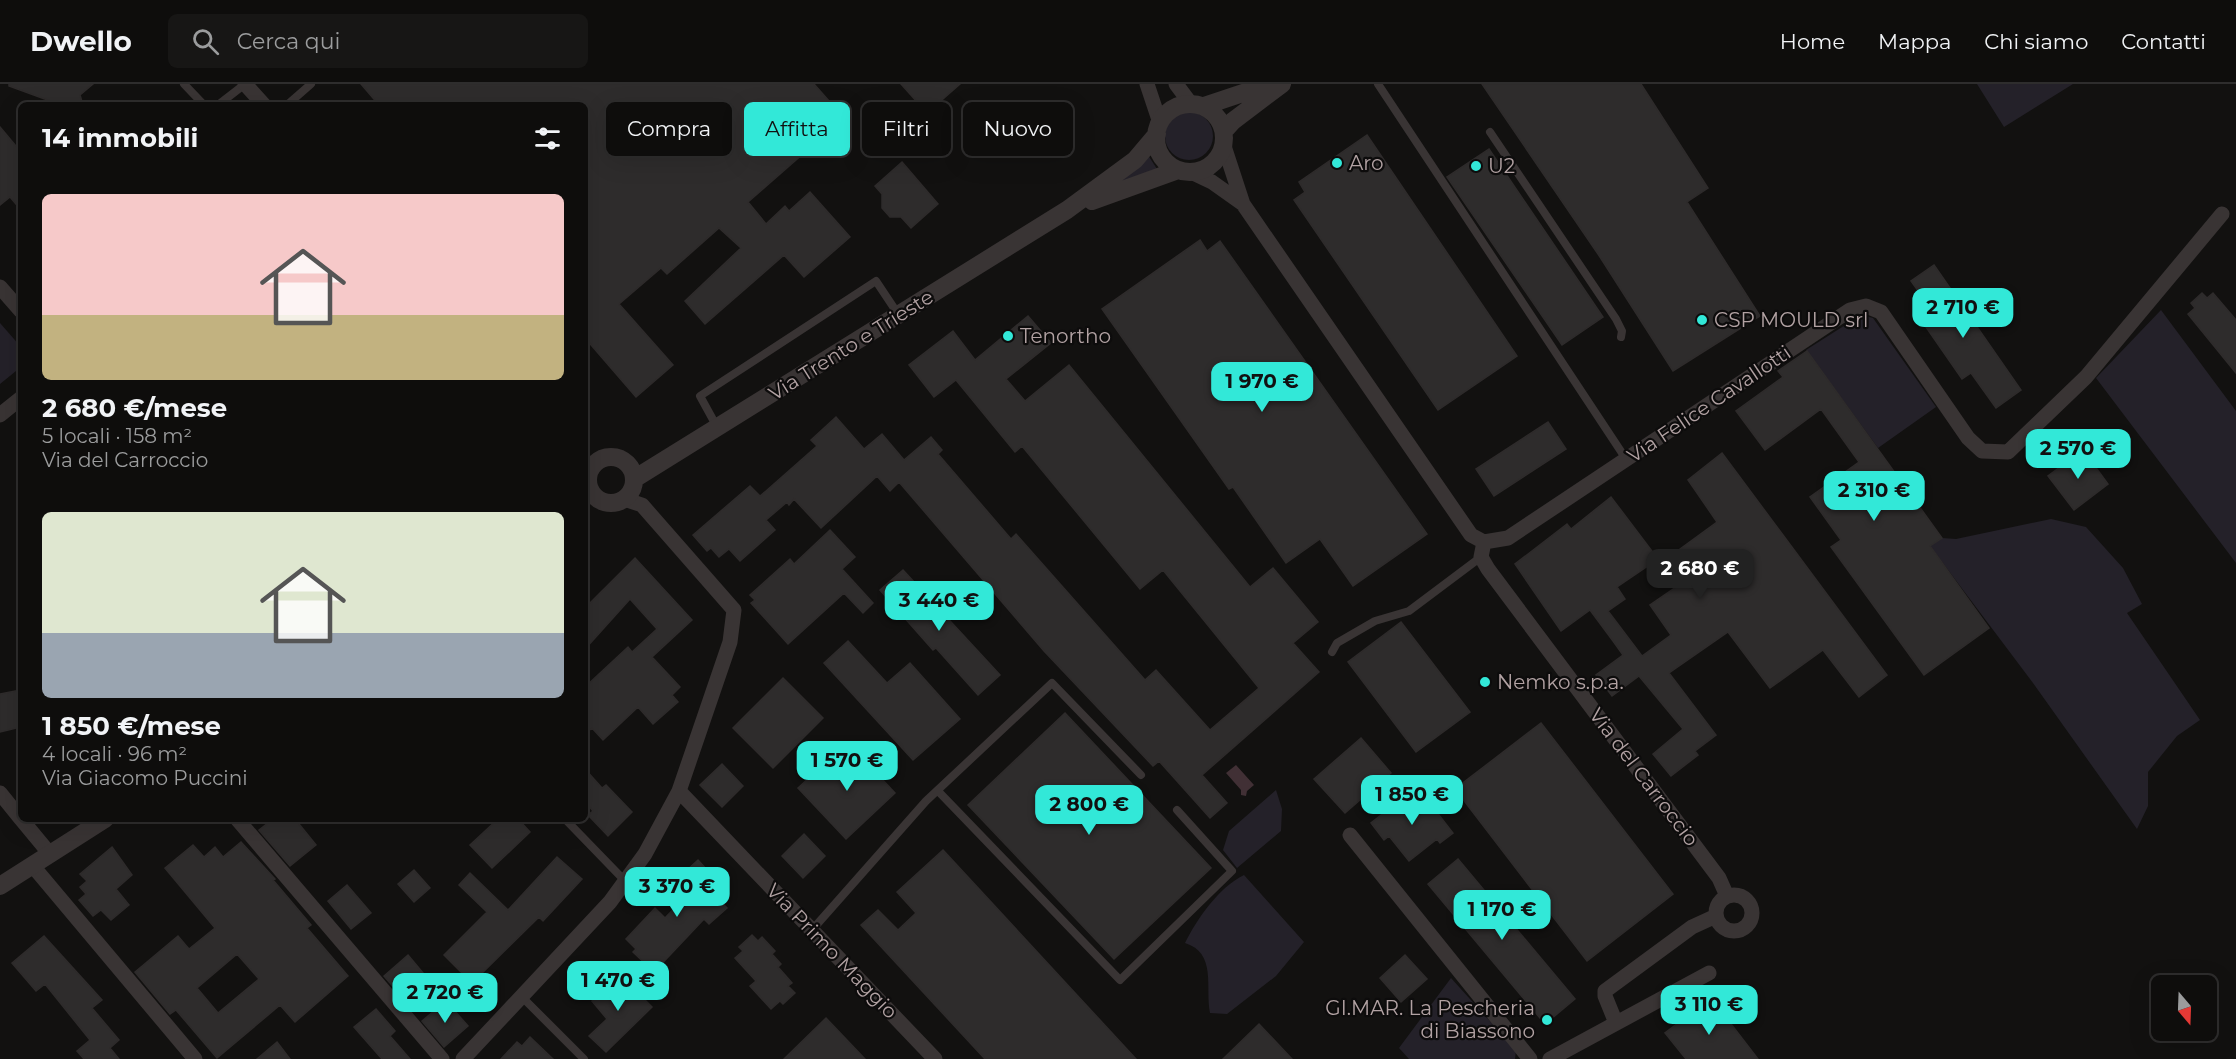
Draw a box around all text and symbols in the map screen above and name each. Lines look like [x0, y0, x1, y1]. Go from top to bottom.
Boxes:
search box [168, 14, 588, 68]
text: Dwello [30, 24, 132, 58]
icon: search [189, 25, 222, 58]
text: Cerca qui [237, 28, 341, 55]
text: Home [1780, 29, 1845, 54]
text: Mappa [1878, 29, 1951, 54]
text: Chi siamo [1984, 29, 2088, 54]
text: Contatti [2121, 29, 2206, 54]
chip: Compra [606, 102, 732, 156]
chip: Affitta [744, 102, 850, 156]
chip: Filtri [862, 102, 951, 156]
chip: Nuovo [963, 102, 1073, 156]
text: 14 immobili [42, 122, 198, 154]
icon: filters [531, 122, 564, 155]
place label: Aro [1349, 151, 1384, 175]
place label: U2 [1488, 154, 1515, 178]
marker: Aro [1330, 156, 1344, 170]
marker: U2 [1469, 159, 1483, 173]
icon: home [249, 233, 357, 341]
street label: Via Trento e Trieste [764, 285, 938, 405]
pin: 2 710 € [1908, 288, 2018, 339]
text: 2 710 € [1926, 295, 2000, 319]
place label: CSP MOULD srl [1714, 308, 1868, 332]
marker: CSP MOULD srl [1695, 313, 1709, 327]
place label: Tenortho [1020, 324, 1111, 348]
marker: Tenortho [1001, 329, 1015, 343]
street label: Via Felice Cavallotti [1623, 340, 1795, 468]
pin: 1 970 € [1207, 362, 1317, 413]
text: 1 970 € [1225, 369, 1299, 393]
text: 2 680 €/mese [42, 392, 227, 424]
text: 5 locali · 158 m² [42, 424, 192, 448]
pin: 2 570 € [2023, 429, 2133, 480]
text: 2 570 € [2040, 436, 2116, 460]
text: Via del Carroccio [42, 448, 208, 472]
pin: 2 310 € [1819, 471, 1929, 522]
text: 2 310 € [1838, 478, 1910, 502]
pin: 2 680 € [1645, 549, 1755, 600]
icon: home [249, 551, 357, 659]
text: 2 680 € [1661, 556, 1739, 580]
pin: 3 440 € [884, 581, 994, 632]
text: 3 440 € [899, 588, 979, 612]
place label: Nemko s.p.a. [1497, 670, 1624, 694]
marker: Nemko s.p.a. [1478, 675, 1492, 689]
street label: Via del Carroccio [1584, 703, 1704, 851]
text: 1 850 €/mese [42, 710, 221, 742]
pin: 1 570 € [792, 741, 902, 792]
text: 4 locali · 96 m² [42, 742, 187, 766]
text: 1 570 € [811, 748, 883, 772]
text: Via Giacomo Puccini [42, 766, 248, 790]
pin: 1 850 € [1357, 775, 1467, 826]
text: 1 850 € [1375, 782, 1449, 806]
pin: 2 800 € [1034, 785, 1144, 836]
text: 2 800 € [1049, 792, 1129, 816]
pin: 3 370 € [622, 867, 732, 918]
text: 3 370 € [639, 874, 715, 898]
street label: Via Primo Maggio [761, 878, 903, 1024]
pin: 1 170 € [1447, 890, 1557, 941]
text: 1 170 € [1468, 897, 1536, 921]
pin: 1 470 € [563, 961, 673, 1012]
text: 1 470 € [581, 968, 655, 992]
pin: 2 720 € [390, 973, 500, 1024]
north arrow [2151, 975, 2217, 1041]
map controls [2151, 975, 2217, 1041]
text: 2 720 € [406, 980, 484, 1004]
pin: 3 110 € [1654, 985, 1764, 1036]
text: 3 110 € [1675, 992, 1743, 1016]
place label: GI.MAR. La Pescheria di Biassono [1325, 996, 1535, 1043]
marker: GI.MAR. La Pescheria di Biassono [1540, 1013, 1554, 1027]

